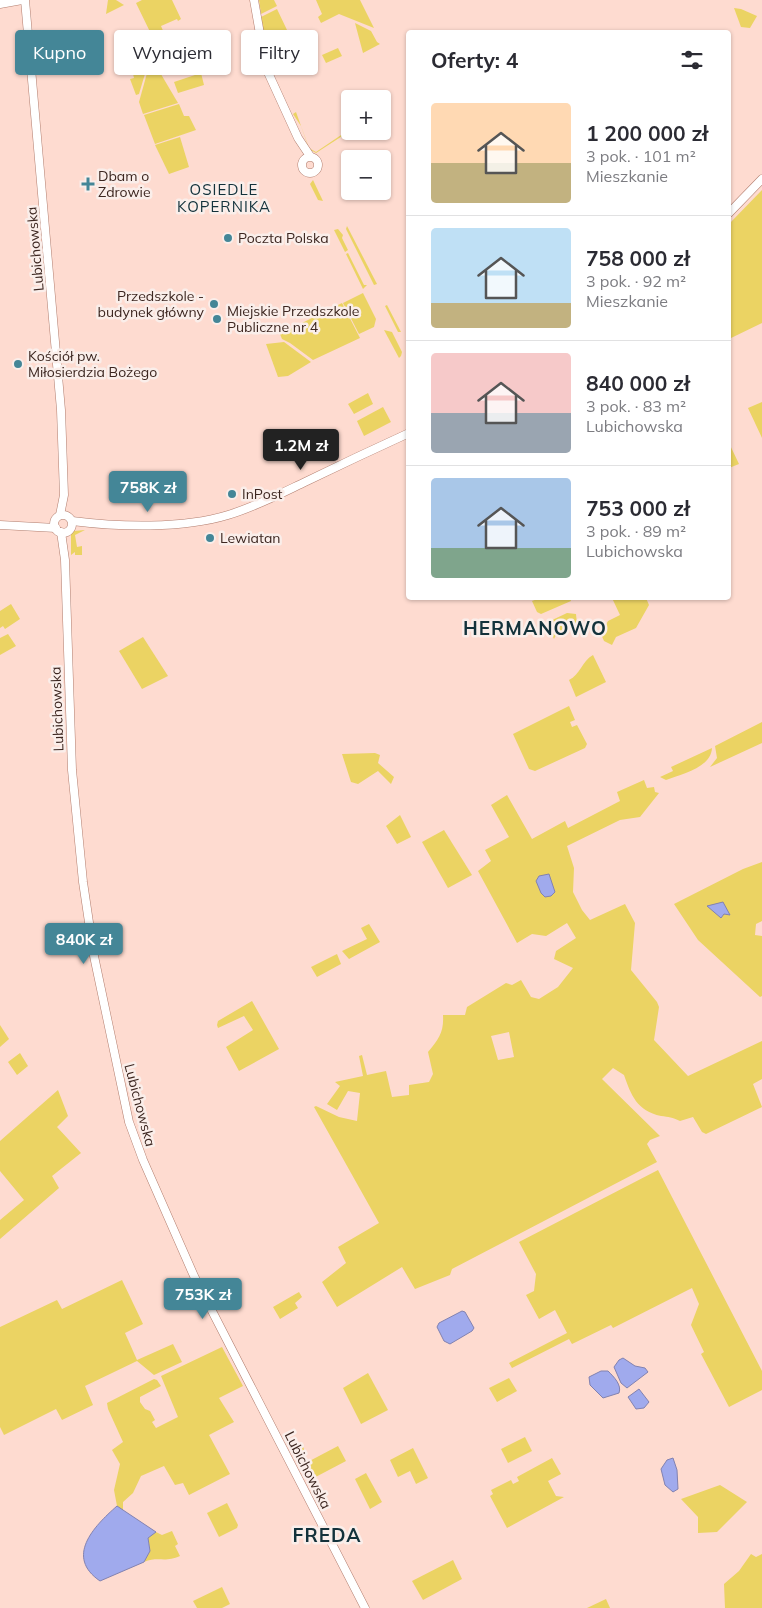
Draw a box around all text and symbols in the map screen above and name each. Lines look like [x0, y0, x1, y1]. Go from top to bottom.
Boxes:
chip: Kupno [15, 30, 104, 75]
chip: Wynajem [114, 30, 231, 75]
chip: Filtry [241, 30, 318, 75]
icon: filters [678, 46, 706, 74]
text: Oferty: 4 [431, 47, 518, 73]
map controls [341, 90, 391, 200]
button: + [341, 90, 391, 140]
text: 1 200 000 zł [586, 120, 708, 146]
icon: home [471, 123, 531, 183]
text: 3 pok. · 101 m² [586, 146, 696, 166]
button: − [341, 150, 391, 200]
text: Mieszkanie [586, 166, 668, 186]
place label: Dbam o Zdrowie [98, 167, 151, 201]
marker: Dbam o Zdrowie [82, 178, 94, 190]
district label: OSIEDLE KOPERNIKA [177, 180, 271, 216]
street label: Lubichowska [22, 206, 48, 292]
place label: Poczta Polska [238, 229, 329, 247]
marker: Poczta Polska [222, 232, 234, 244]
text: 758 000 zł [586, 245, 690, 271]
icon: home [471, 248, 531, 308]
text: 3 pok. · 92 m² [586, 271, 686, 291]
place label: Przedszkole - budynek główny [98, 287, 205, 321]
text: Mieszkanie [586, 291, 668, 311]
marker: Przedszkole - budynek główny [208, 298, 220, 310]
place label: Miejskie Przedszkole Publiczne nr 4 [227, 302, 359, 336]
marker: Miejskie Przedszkole Publiczne nr 4 [211, 313, 223, 325]
place label: Kościół pw. Miłosierdzia Bożego [28, 347, 157, 381]
marker: Kościół pw. Miłosierdzia Bożego [12, 358, 24, 370]
text: 840 000 zł [586, 370, 690, 396]
icon: home [471, 373, 531, 433]
text: 3 pok. · 83 m² [586, 396, 686, 416]
text: Lubichowska [586, 416, 683, 436]
pin: 1.2M zł [255, 428, 347, 471]
text: 1.2M zł [274, 435, 328, 455]
pin: 758K zł [102, 470, 194, 513]
text: 758K zł [120, 477, 176, 497]
place label: InPost [242, 485, 282, 503]
marker: InPost [226, 488, 238, 500]
text: 753 000 zł [586, 495, 690, 521]
icon: home [471, 498, 531, 558]
text: 3 pok. · 89 m² [586, 521, 686, 541]
place label: Lewiatan [220, 529, 281, 547]
marker: Lewiatan [204, 532, 216, 544]
text: Lubichowska [586, 541, 683, 561]
district label: HERMANOWO [463, 616, 607, 640]
street label: Lubichowska [47, 666, 67, 752]
pin: 840K zł [38, 922, 130, 965]
text: 840K zł [56, 929, 112, 949]
street label: Lubichowska [120, 1062, 160, 1148]
pin: 753K zł [157, 1278, 249, 1320]
text: 753K zł [175, 1284, 231, 1304]
street label: Lubichowska [281, 1428, 335, 1512]
district label: FREDA [293, 1523, 361, 1547]

